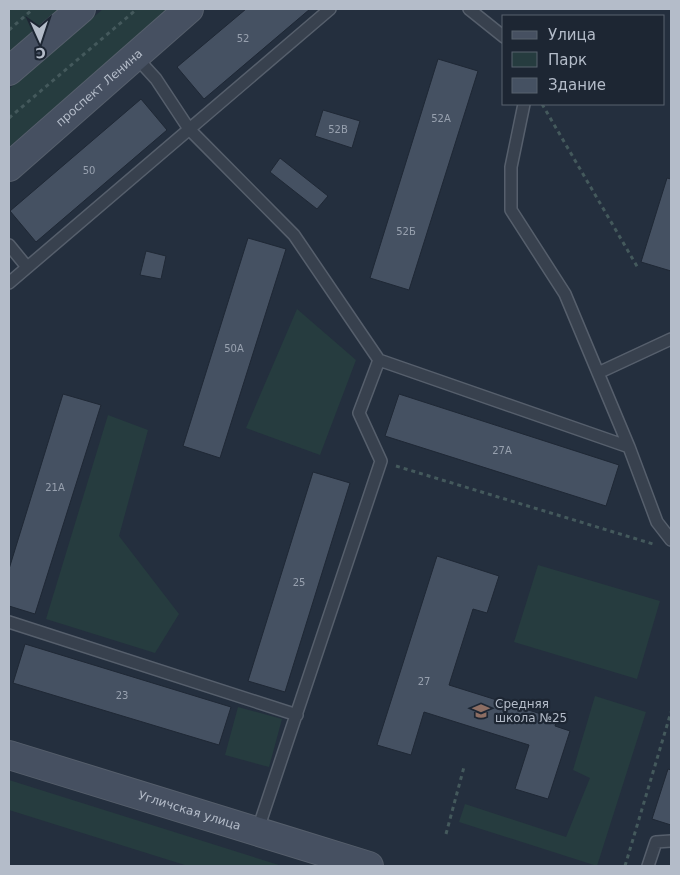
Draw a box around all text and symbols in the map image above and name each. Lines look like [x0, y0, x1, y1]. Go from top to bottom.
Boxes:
north arrow [15, 15, 65, 65]
legend [502, 15, 665, 105]
text: Улица [548, 26, 596, 44]
house number: 52 [237, 33, 249, 44]
text: С [35, 45, 46, 61]
street label: проспект Ленина [53, 46, 145, 129]
text: Парк [548, 51, 587, 69]
text: Здание [548, 76, 606, 94]
house number: 52А [431, 113, 451, 124]
house number: 52В [328, 124, 348, 135]
house number: 50 [83, 165, 95, 176]
house number: 52Б [396, 226, 416, 237]
house number: 50А [224, 343, 244, 354]
house number: 27А [492, 445, 512, 456]
house number: 21А [45, 482, 65, 493]
house number: 25 [293, 577, 305, 588]
house number: 27 [418, 676, 430, 687]
house number: 23 [116, 690, 128, 701]
place label: Средняя школа №25 [495, 697, 567, 725]
school or university icon: Средняя школа №25 [471, 701, 491, 721]
street label: Угличская улица [137, 788, 243, 833]

